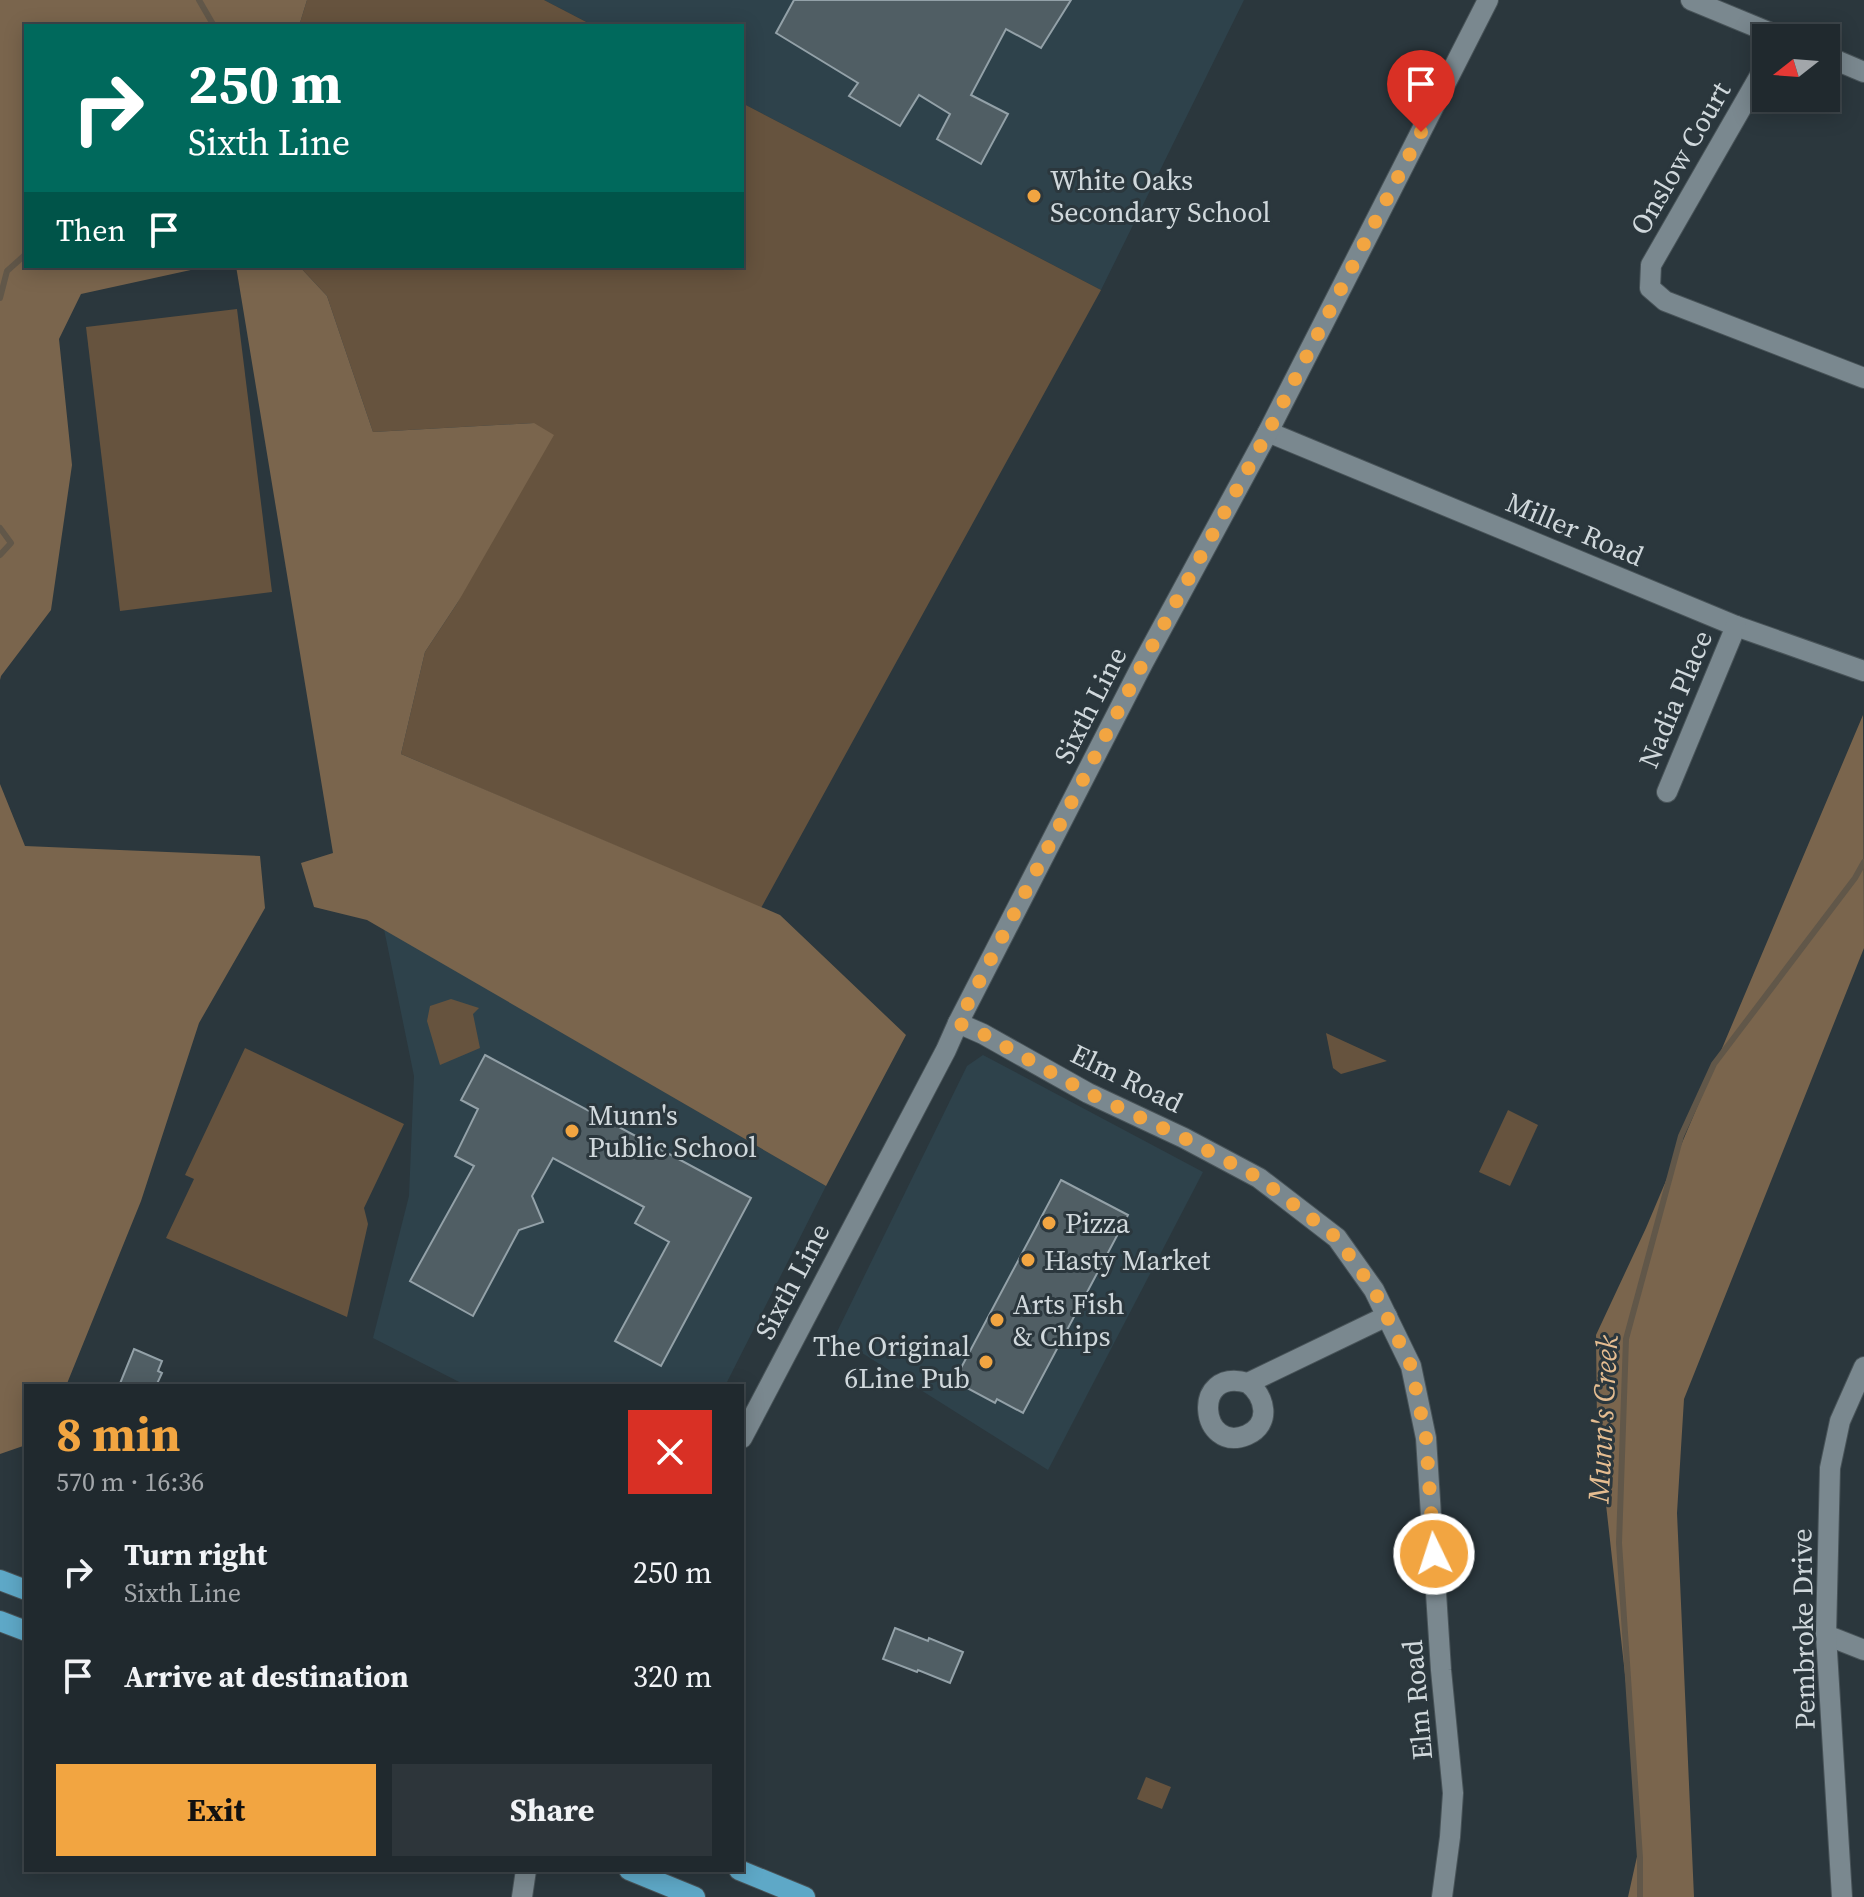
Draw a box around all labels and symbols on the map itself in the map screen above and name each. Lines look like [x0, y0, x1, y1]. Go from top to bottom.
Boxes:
north arrow [1752, 24, 1840, 112]
pin [1387, 50, 1455, 132]
street label: Onslow Court [1621, 74, 1740, 241]
place label: White Oaks Secondary School [1050, 161, 1271, 231]
marker: White Oaks Secondary School [1025, 187, 1043, 205]
street label: Miller Road [1500, 483, 1650, 575]
street label: Nadia Place [1629, 624, 1721, 774]
street label: Sixth Line [1044, 640, 1136, 770]
street label: Elm Road [1065, 1035, 1190, 1122]
place label: Munn's Public School [588, 1096, 757, 1166]
marker: Munn's Public School [563, 1122, 581, 1140]
place label: Pizza [1065, 1204, 1131, 1242]
marker: Pizza [1040, 1214, 1058, 1232]
street label: Sixth Line [746, 1216, 838, 1346]
place label: Hasty Market [1044, 1241, 1211, 1279]
marker: Hasty Market [1019, 1251, 1037, 1269]
place label: Arts Fish & Chips [1013, 1285, 1125, 1355]
marker: Arts Fish & Chips [988, 1311, 1006, 1329]
place label: The Original 6Line Pub [813, 1327, 970, 1397]
water label: Munn's Creek [1578, 1333, 1627, 1505]
marker: The Original 6Line Pub [977, 1353, 995, 1371]
position arrow [1392, 1512, 1476, 1596]
street label: Pembroke Drive [1782, 1528, 1824, 1730]
street label: Elm Road [1393, 1638, 1441, 1762]

